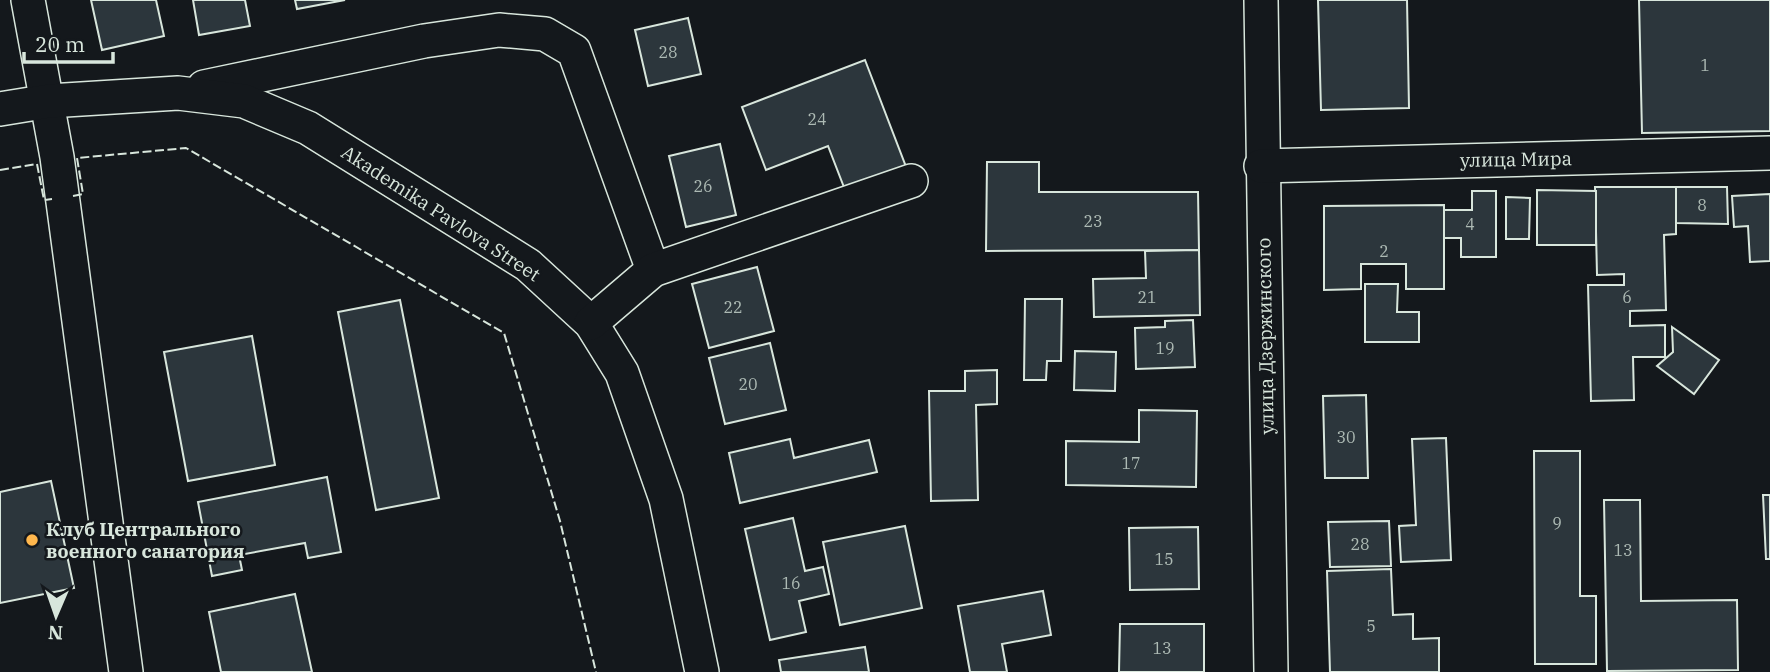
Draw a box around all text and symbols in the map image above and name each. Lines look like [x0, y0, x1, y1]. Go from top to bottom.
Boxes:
scale bar [24, 21, 114, 65]
text: 20 m [35, 30, 85, 58]
house number: 28 [658, 42, 678, 62]
house number: 1 [1700, 55, 1710, 75]
house number: 24 [807, 109, 827, 129]
street label: Akademika Pavlova Street [337, 140, 545, 286]
street label: улица Мира [1460, 146, 1572, 172]
house number: 26 [693, 176, 713, 196]
house number: 8 [1697, 195, 1707, 215]
house number: 23 [1083, 211, 1103, 231]
house number: 4 [1465, 214, 1475, 234]
street label: улица Дзержинского [1251, 238, 1279, 434]
house number: 2 [1379, 241, 1389, 261]
house number: 21 [1137, 287, 1157, 307]
house number: 6 [1622, 287, 1632, 307]
house number: 22 [723, 297, 743, 317]
house number: 19 [1155, 338, 1175, 358]
house number: 20 [738, 374, 758, 394]
house number: 30 [1336, 427, 1356, 447]
house number: 17 [1121, 453, 1141, 473]
house number: 9 [1552, 513, 1562, 533]
place label: Клуб Центрального военного санатория [46, 517, 245, 563]
marker: Клуб Центрального военного санатория [24, 532, 40, 548]
house number: 28 [1350, 534, 1370, 554]
house number: 13 [1613, 540, 1633, 560]
house number: 15 [1154, 549, 1174, 569]
house number: 16 [781, 573, 801, 593]
north arrow [21, 581, 91, 651]
house number: 5 [1366, 616, 1376, 636]
text: N [47, 621, 63, 645]
house number: 13 [1152, 638, 1172, 658]

